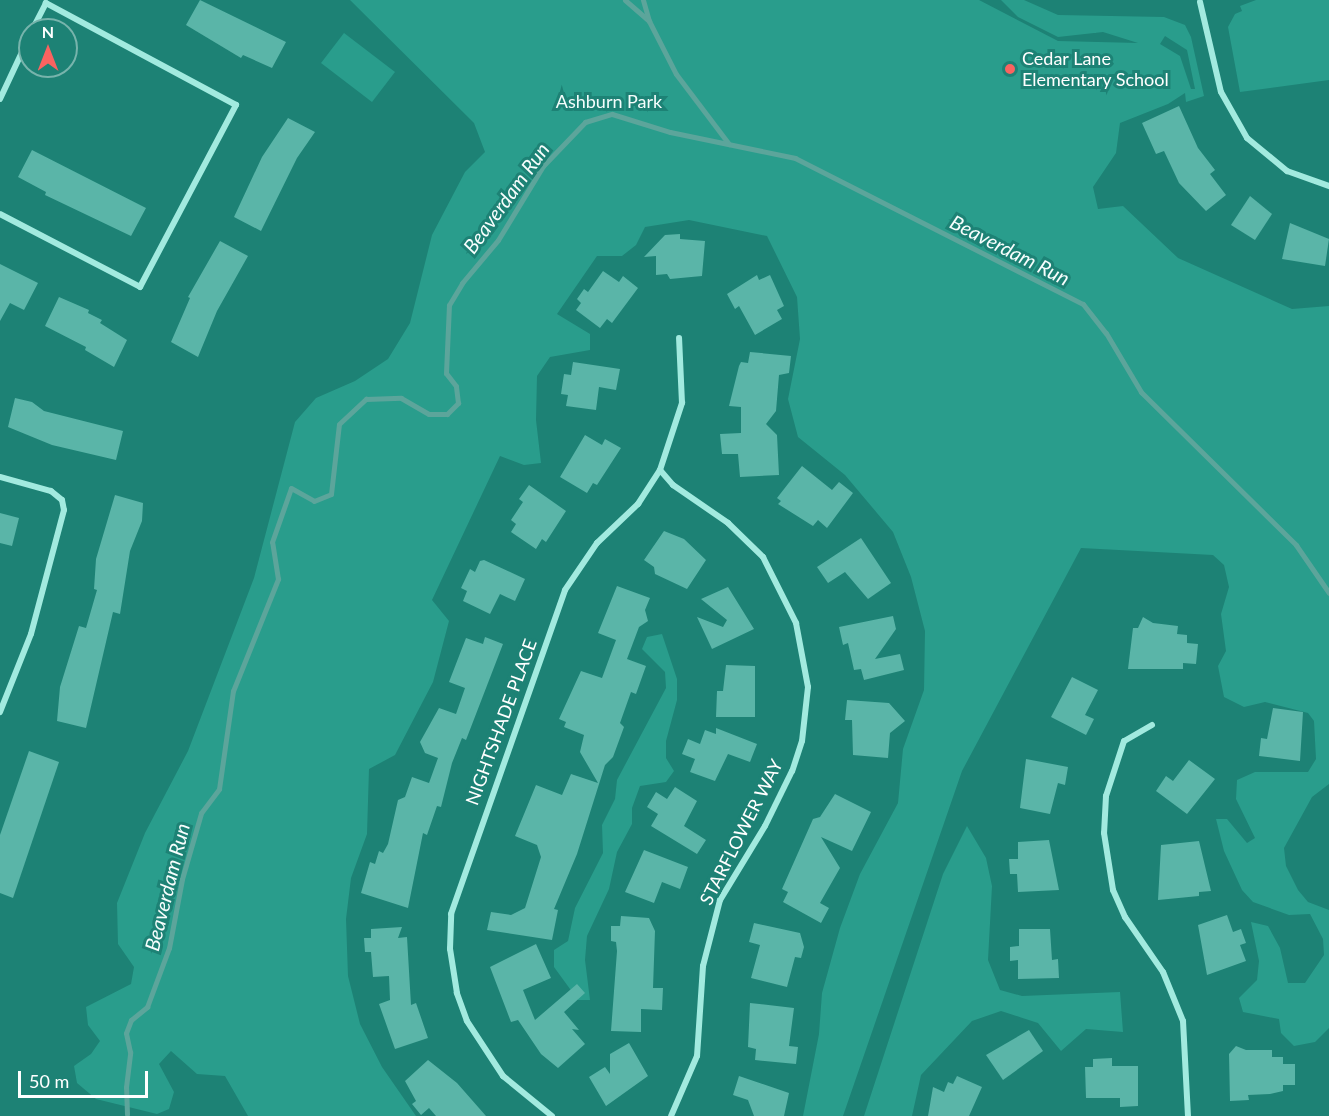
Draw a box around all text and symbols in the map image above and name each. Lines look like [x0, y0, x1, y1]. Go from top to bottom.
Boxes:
north arrow [18, 18, 78, 78]
text: N [42, 22, 54, 41]
place label: Cedar Lane Elementary School [1022, 48, 1169, 90]
marker: Cedar Lane Elementary School [1003, 62, 1017, 76]
park label: Ashburn Park [556, 90, 662, 112]
water label: Beaverdam Run [458, 138, 554, 258]
water label: Beaverdam Run [946, 210, 1074, 290]
street label: NIGHTSHADE PLACE [461, 636, 541, 808]
street label: STARFLOWER WAY [695, 756, 787, 908]
water label: Beaverdam Run [140, 821, 194, 953]
scale bar [21, 1059, 152, 1097]
text: 50 m [29, 1070, 69, 1092]

